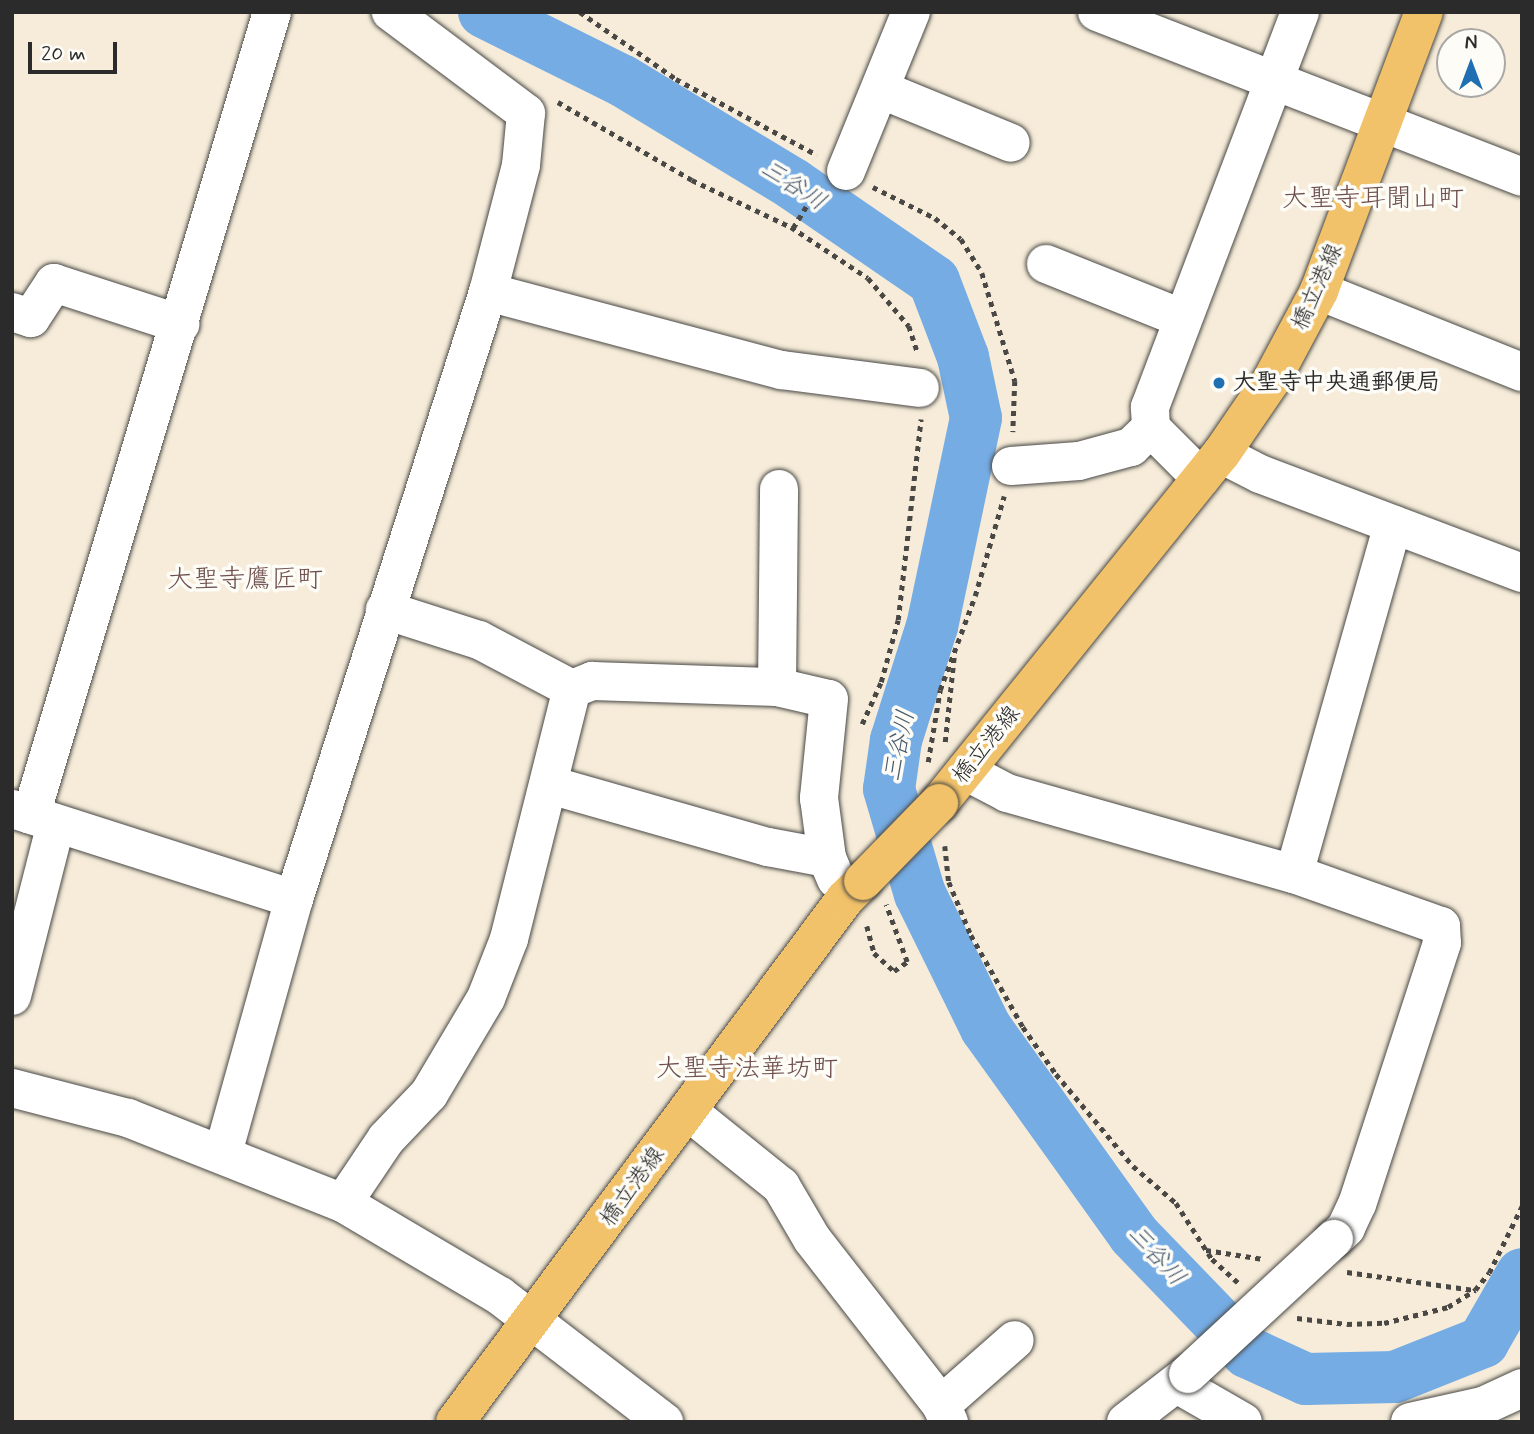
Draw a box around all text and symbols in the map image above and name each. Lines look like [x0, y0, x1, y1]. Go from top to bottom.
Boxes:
scale bar [32, 28, 121, 72]
north arrow [1436, 28, 1506, 98]
text: N [1465, 31, 1477, 56]
text: 20 m [41, 40, 86, 68]
water label: 三谷川 [755, 154, 831, 218]
district label: 大聖寺耳聞山町 [1282, 184, 1464, 216]
street label: 橋立港線 [1287, 239, 1349, 335]
place label: 大聖寺中央通郵便局 [1233, 369, 1440, 397]
marker: 大聖寺中央通郵便局 [1211, 375, 1227, 391]
district label: 大聖寺鷹匠町 [167, 565, 323, 597]
street label: 橋立港線 [947, 701, 1027, 789]
water label: 三谷川 [878, 708, 922, 784]
district label: 大聖寺法華坊町 [656, 1054, 838, 1086]
street label: 橋立港線 [595, 1142, 671, 1232]
water label: 三谷川 [1121, 1220, 1191, 1292]

